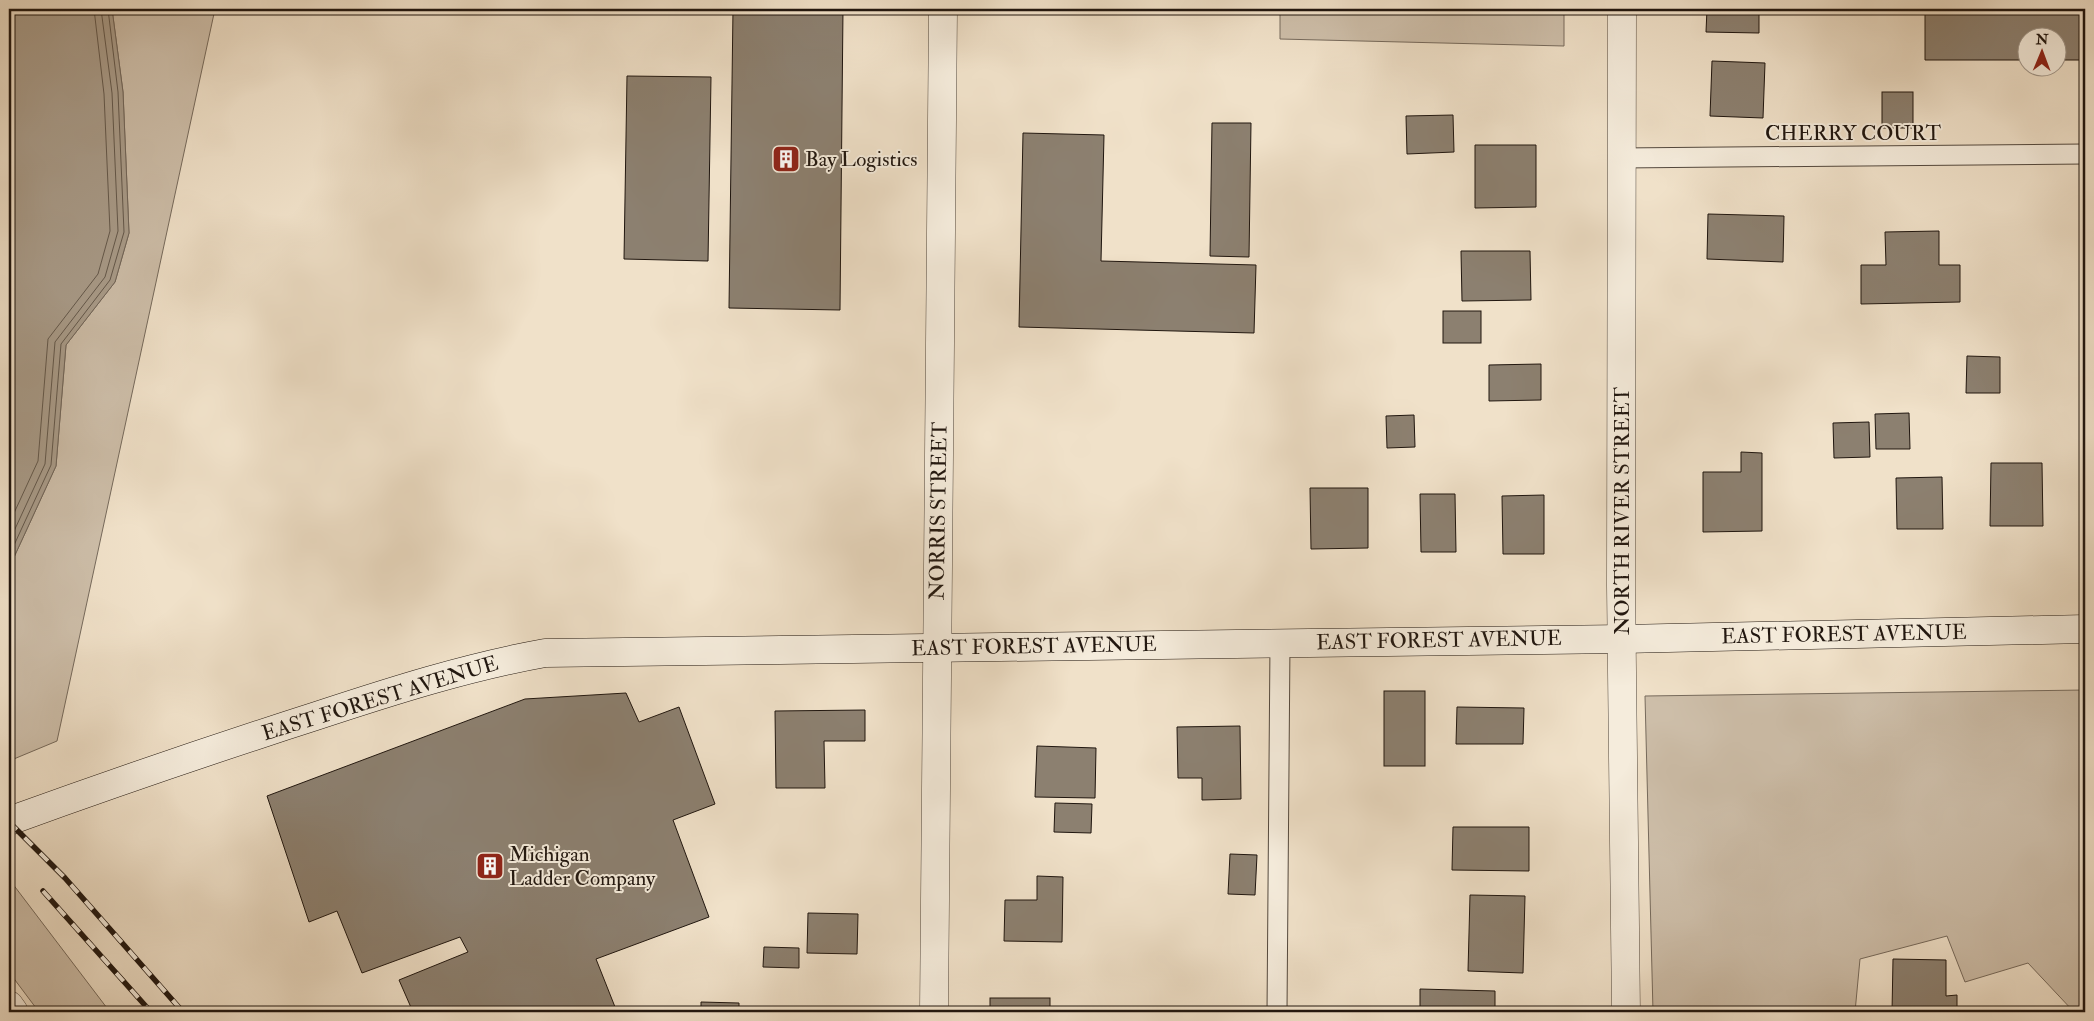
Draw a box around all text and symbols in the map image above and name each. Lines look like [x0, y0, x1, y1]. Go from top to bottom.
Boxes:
north arrow [2016, 28, 2066, 78]
text: N [2035, 31, 2049, 48]
street label: CHERRY COURT [1765, 120, 1941, 147]
building icon: Bay Logistics [771, 144, 801, 174]
place label: Bay Logistics [805, 146, 917, 173]
street label: NORTH RIVER STREET [1609, 386, 1636, 635]
street label: NORRIS STREET [923, 421, 954, 600]
street label: EAST FOREST AVENUE [1721, 619, 1967, 650]
street label: EAST FOREST AVENUE [1316, 625, 1562, 656]
street label: EAST FOREST AVENUE [911, 631, 1157, 662]
street label: EAST FOREST AVENUE [259, 650, 502, 747]
place label: Michigan Ladder Company [509, 841, 656, 892]
building icon: Michigan Ladder Company [475, 851, 505, 881]

